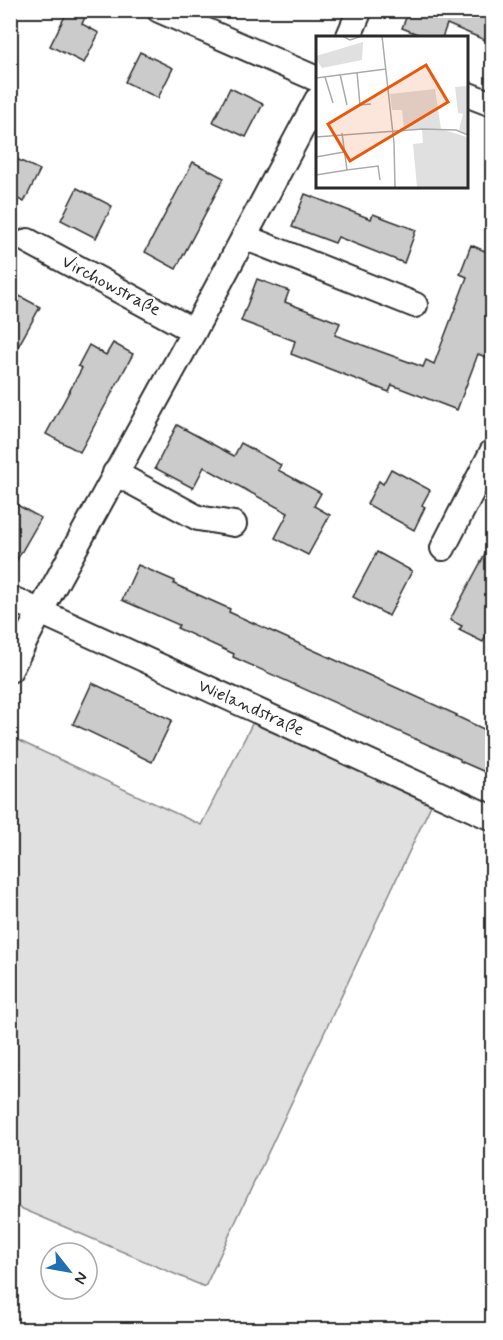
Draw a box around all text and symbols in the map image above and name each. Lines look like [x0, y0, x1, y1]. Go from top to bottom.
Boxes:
inset map [316, 36, 467, 188]
street label: Virchowstraße [57, 250, 165, 322]
street label: Wielandstraße [194, 674, 308, 742]
north arrow [39, 1241, 99, 1301]
text: N [69, 1268, 92, 1288]

